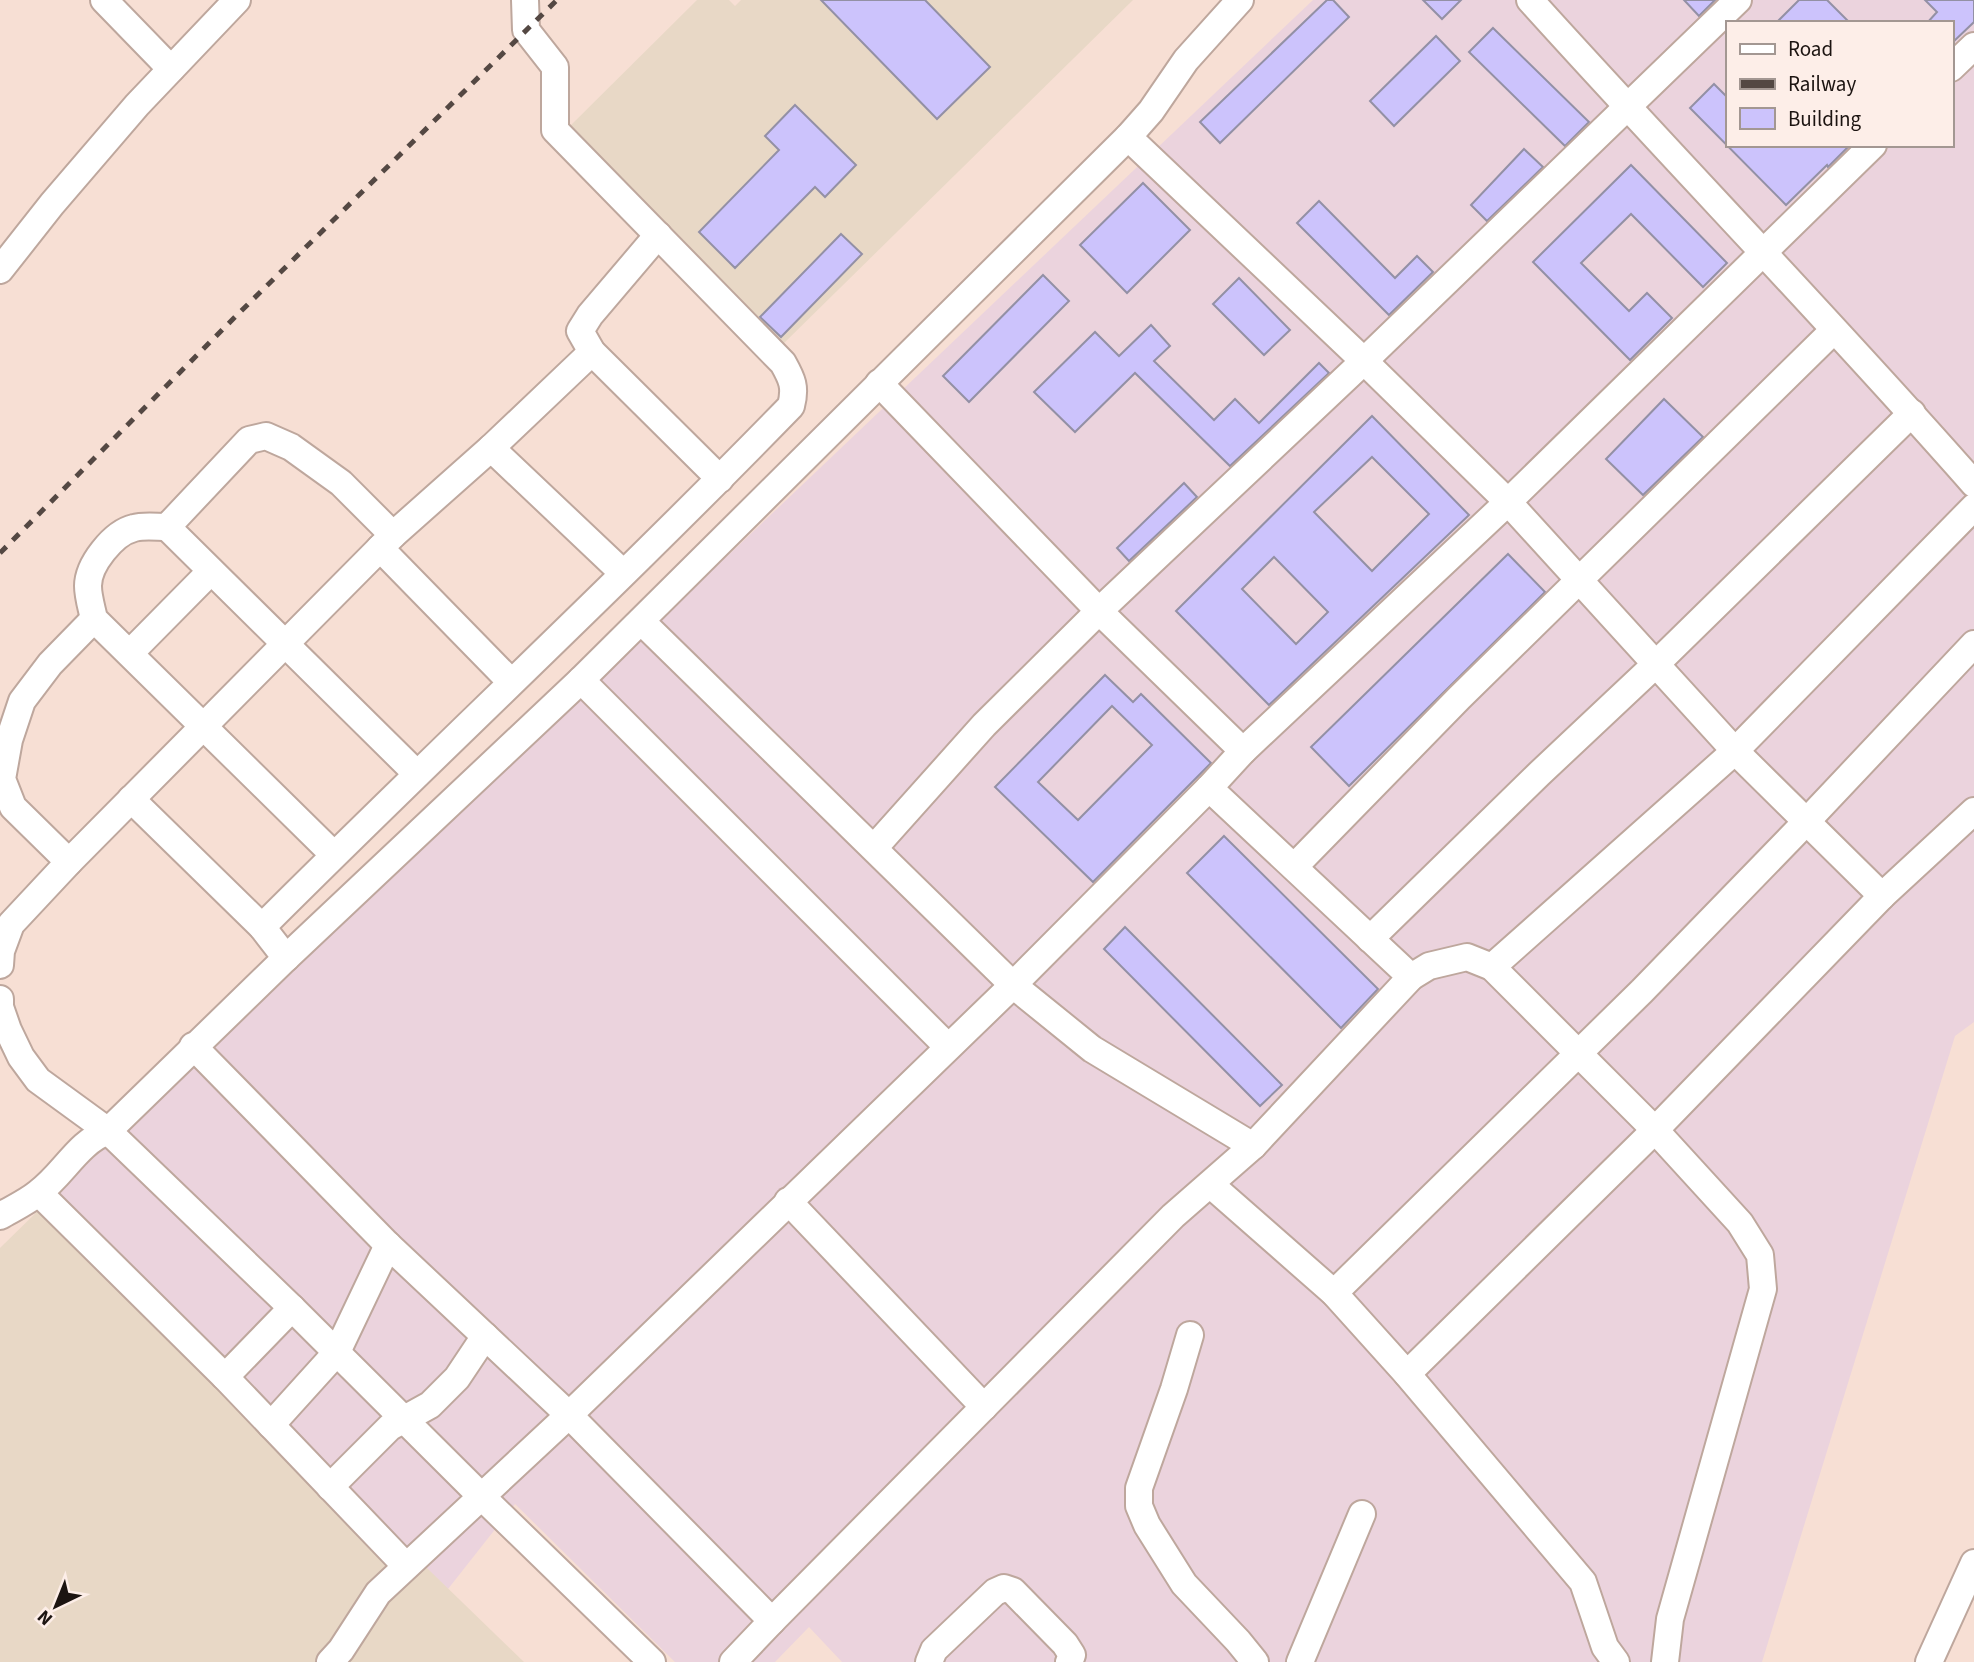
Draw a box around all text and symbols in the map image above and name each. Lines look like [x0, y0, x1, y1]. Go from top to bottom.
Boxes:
legend [1726, 21, 1953, 147]
text: Road [1788, 34, 1833, 64]
text: Railway [1788, 69, 1856, 99]
text: Building [1788, 104, 1862, 134]
north arrow [21, 1571, 91, 1641]
text: N [32, 1603, 59, 1632]

